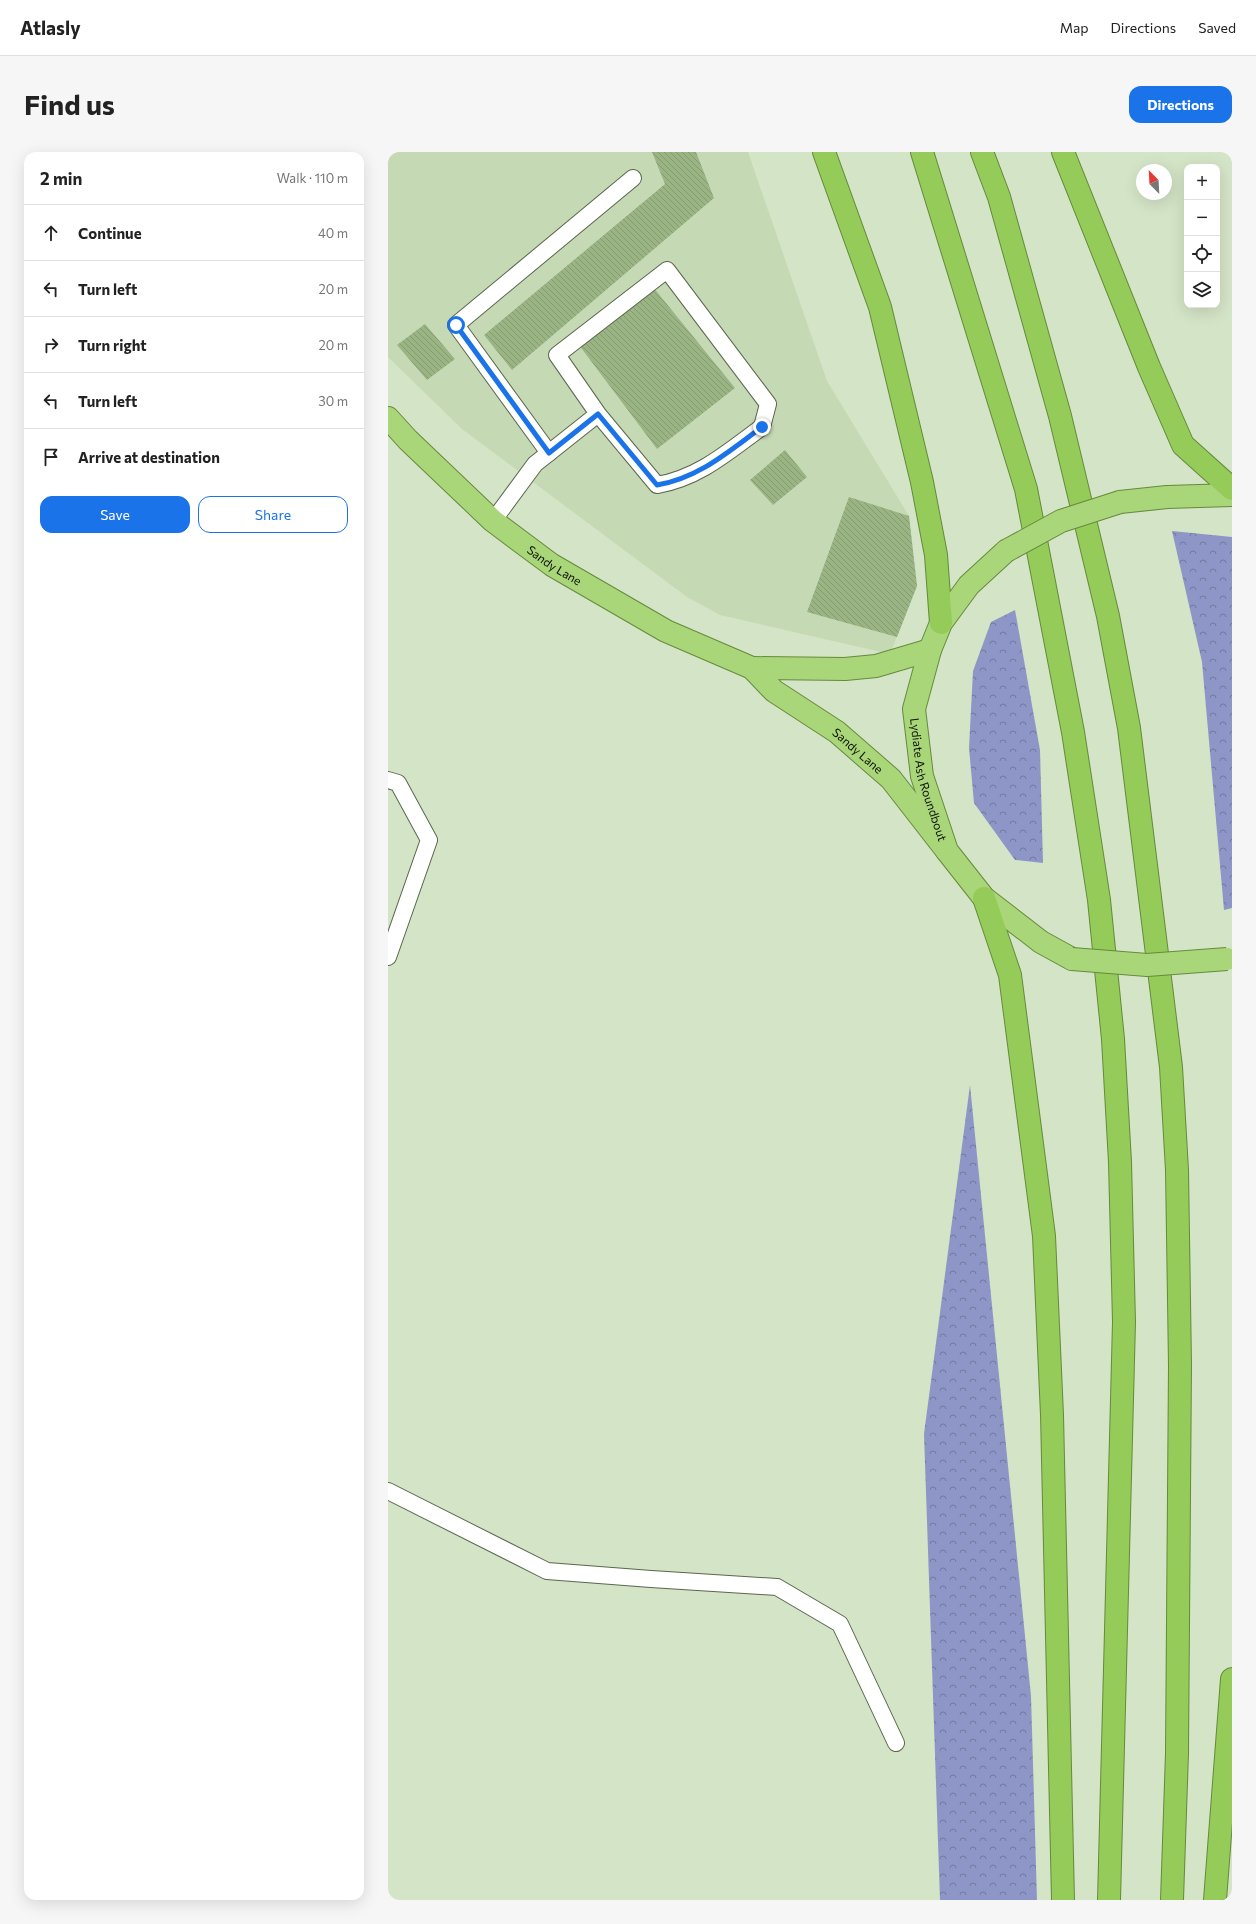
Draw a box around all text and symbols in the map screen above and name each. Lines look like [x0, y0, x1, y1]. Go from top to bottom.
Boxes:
text: Atlasly [20, 16, 81, 39]
text: Map [1060, 19, 1089, 36]
text: Directions [1111, 19, 1176, 36]
text: Saved [1198, 19, 1236, 36]
button: Directions [1129, 86, 1232, 123]
text: Find us [24, 87, 115, 121]
north arrow [1136, 164, 1172, 200]
map controls [1184, 164, 1220, 308]
button: + [1184, 164, 1220, 200]
text: 2 min [40, 168, 82, 189]
text: Walk · 110 m [277, 170, 348, 186]
button: − [1184, 200, 1220, 236]
icon: ahead [40, 222, 62, 244]
text: Continue [78, 224, 142, 242]
text: 40 m [318, 225, 348, 241]
button: locate [1184, 236, 1220, 272]
button: layers [1184, 272, 1220, 308]
icon: left [40, 278, 62, 300]
text: Turn left [78, 280, 137, 298]
text: 20 m [319, 281, 348, 297]
route start [447, 316, 465, 334]
icon: right [40, 334, 62, 356]
text: Turn right [78, 336, 147, 354]
text: 20 m [319, 337, 348, 353]
icon: left [40, 390, 62, 412]
text: Turn left [78, 392, 137, 410]
text: 30 m [318, 393, 348, 409]
route end [753, 418, 771, 436]
icon: arrive [40, 446, 62, 468]
text: Arrive at destination [78, 448, 220, 466]
button: Save [40, 496, 190, 533]
button: Share [198, 496, 348, 533]
street label: Sandy Lane [525, 542, 584, 588]
street label: Lydiate Ash Roundbout [908, 717, 950, 843]
street label: Sandy Lane [830, 725, 886, 776]

